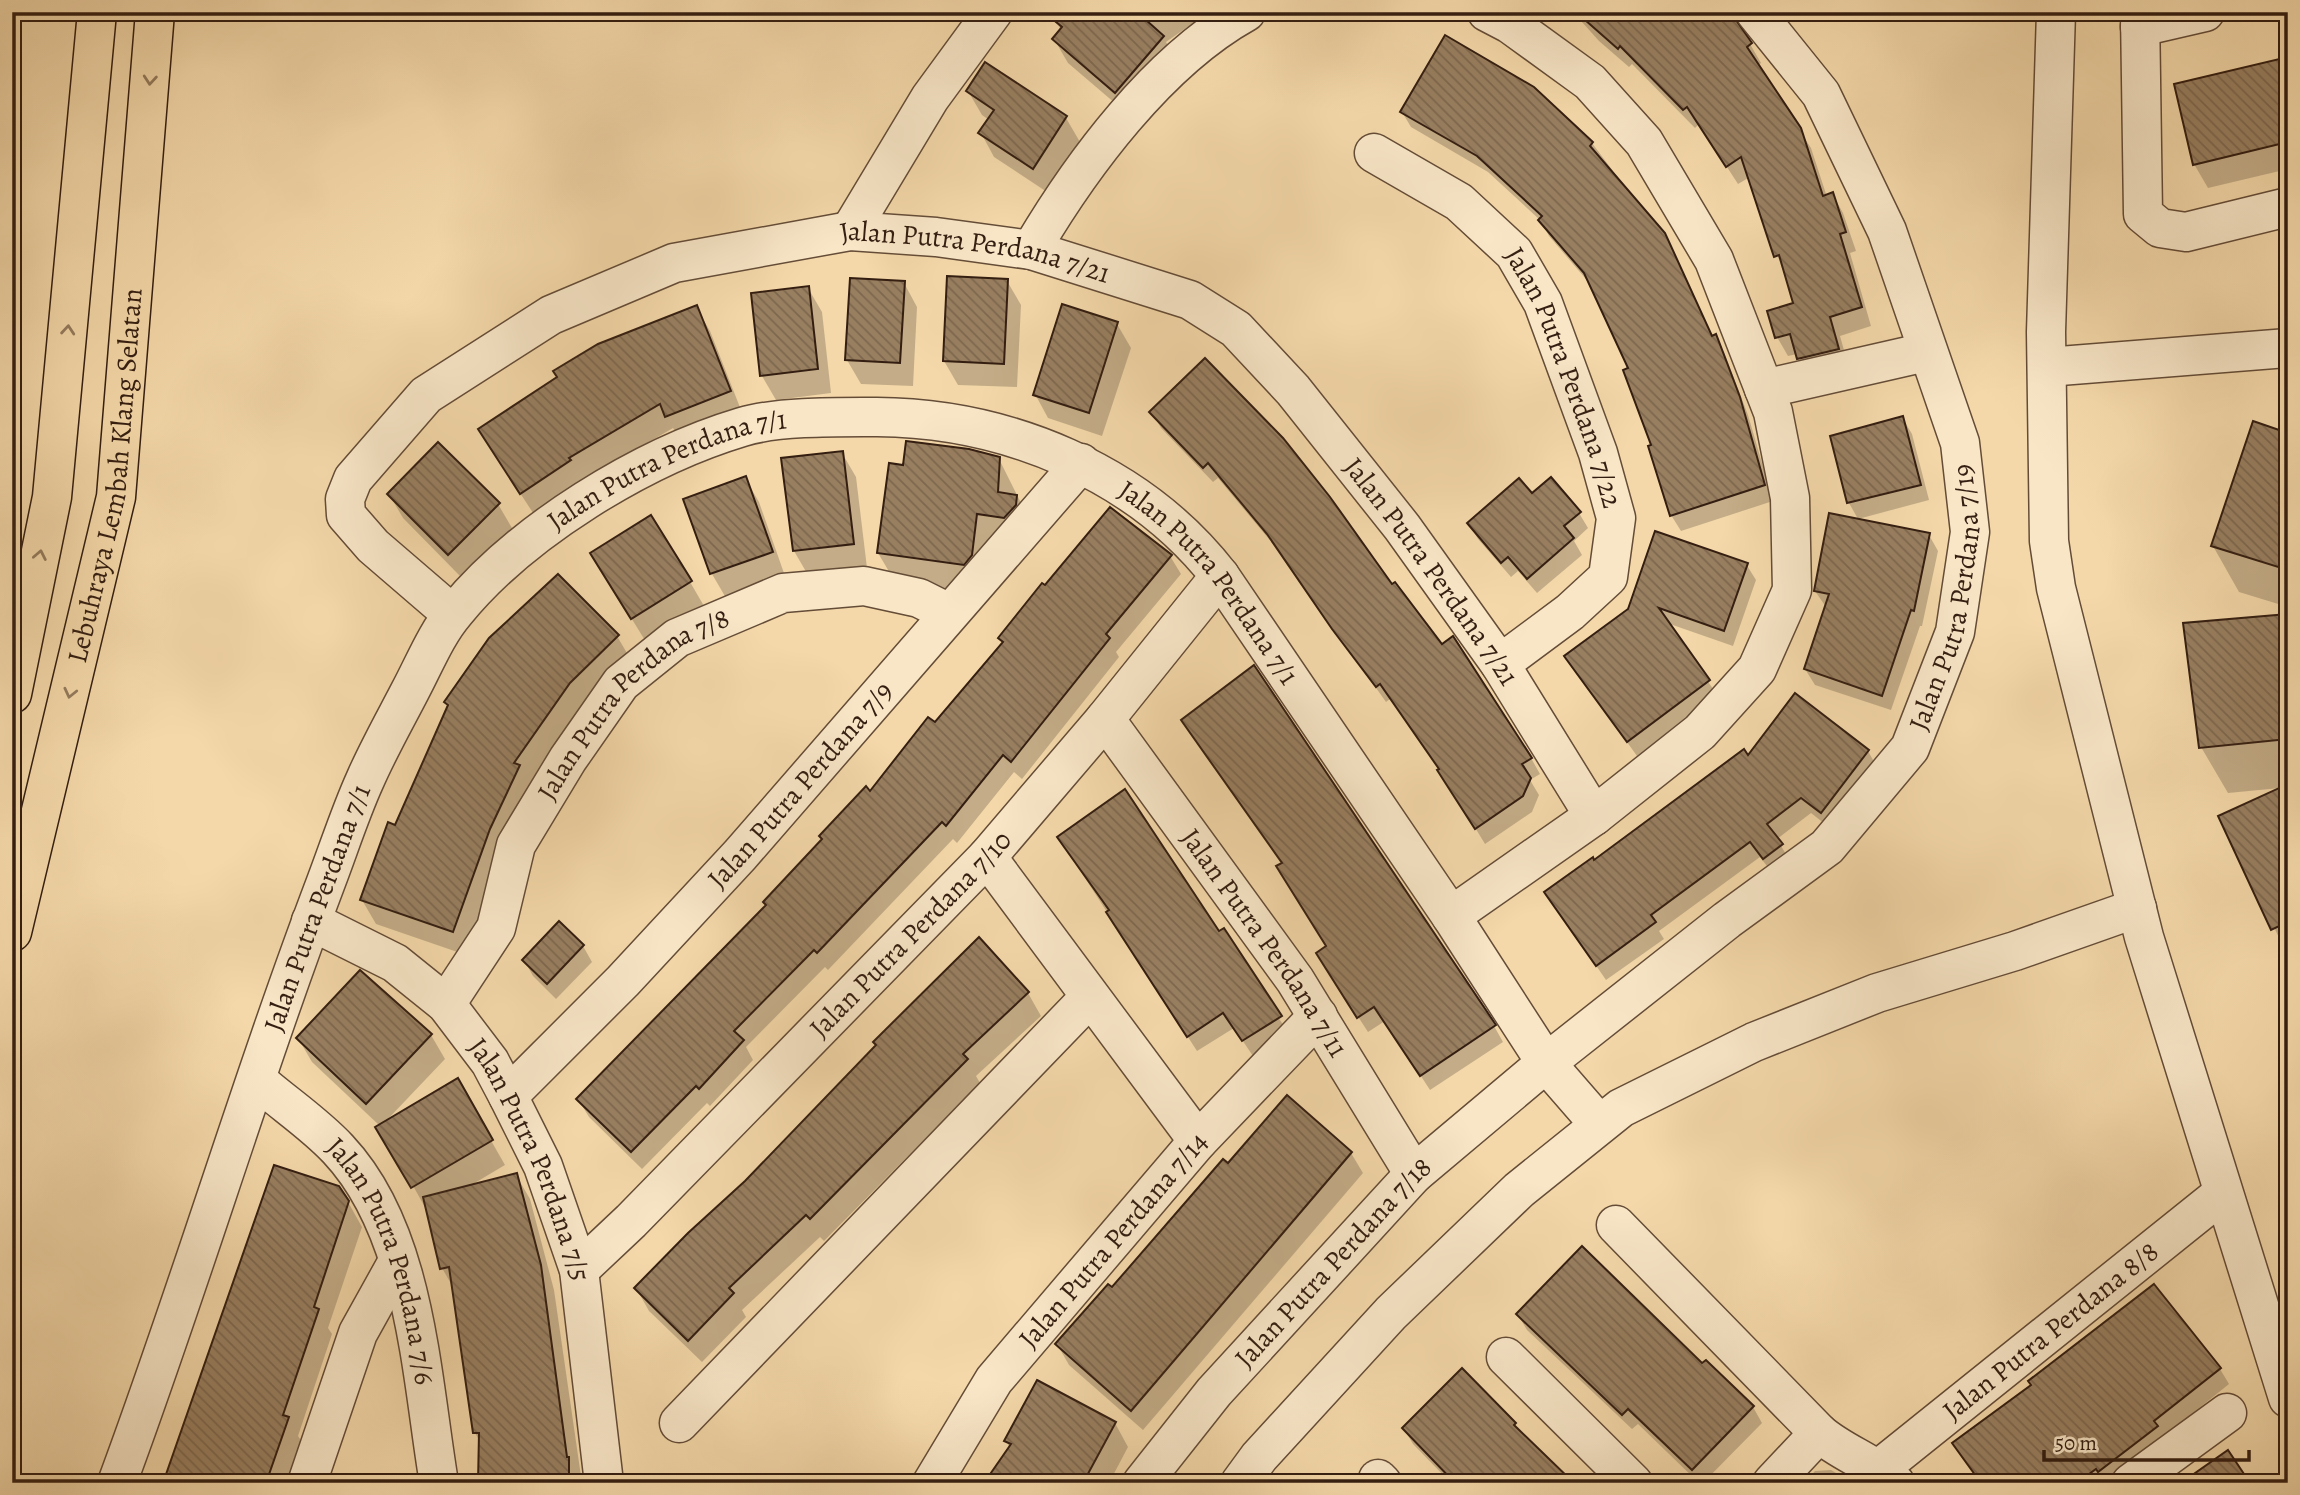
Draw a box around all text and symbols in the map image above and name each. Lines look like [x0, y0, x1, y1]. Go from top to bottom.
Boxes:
one-way arrow [143, 75, 158, 86]
street label: Jalan Putra Perdana 7/21 [837, 212, 1115, 293]
street label: Jalan Putra Perdana 7/22 [1496, 240, 1631, 512]
street label: Lebuhraya Lembah Klang Selatan [58, 287, 152, 667]
one-way arrow [60, 324, 75, 336]
street label: Jalan Putra Perdana 7/1 [539, 400, 788, 540]
street label: Jalan Putra Perdana 7/21 [1335, 450, 1528, 693]
street label: Jalan Putra Perdana 7/19 [1900, 462, 1990, 736]
street label: Jalan Putra Perdana 7/1 [1111, 471, 1307, 692]
one-way arrow [32, 549, 47, 561]
street label: Jalan Putra Perdana 7/8 [528, 599, 735, 808]
street label: Jalan Putra Perdana 7/9 [699, 673, 902, 897]
one-way arrow [64, 687, 79, 699]
street label: Jalan Putra Perdana 7/1 [255, 778, 380, 1037]
street label: Jalan Putra Perdana 7/11 [1172, 821, 1357, 1064]
street label: Jalan Putra Perdana 7/10 [801, 822, 1021, 1047]
street label: Jalan Putra Perdana 7/5 [459, 1030, 599, 1283]
street label: Jalan Putra Perdana 7/14 [1010, 1123, 1216, 1357]
street label: Jalan Putra Perdana 7/6 [318, 1129, 444, 1387]
street label: Jalan Putra Perdana 7/18 [1226, 1148, 1440, 1376]
street label: Jalan Putra Perdana 8/8 [1935, 1233, 2167, 1430]
scale bar [2044, 1418, 2249, 1462]
text: 50 m [2055, 1429, 2097, 1457]

